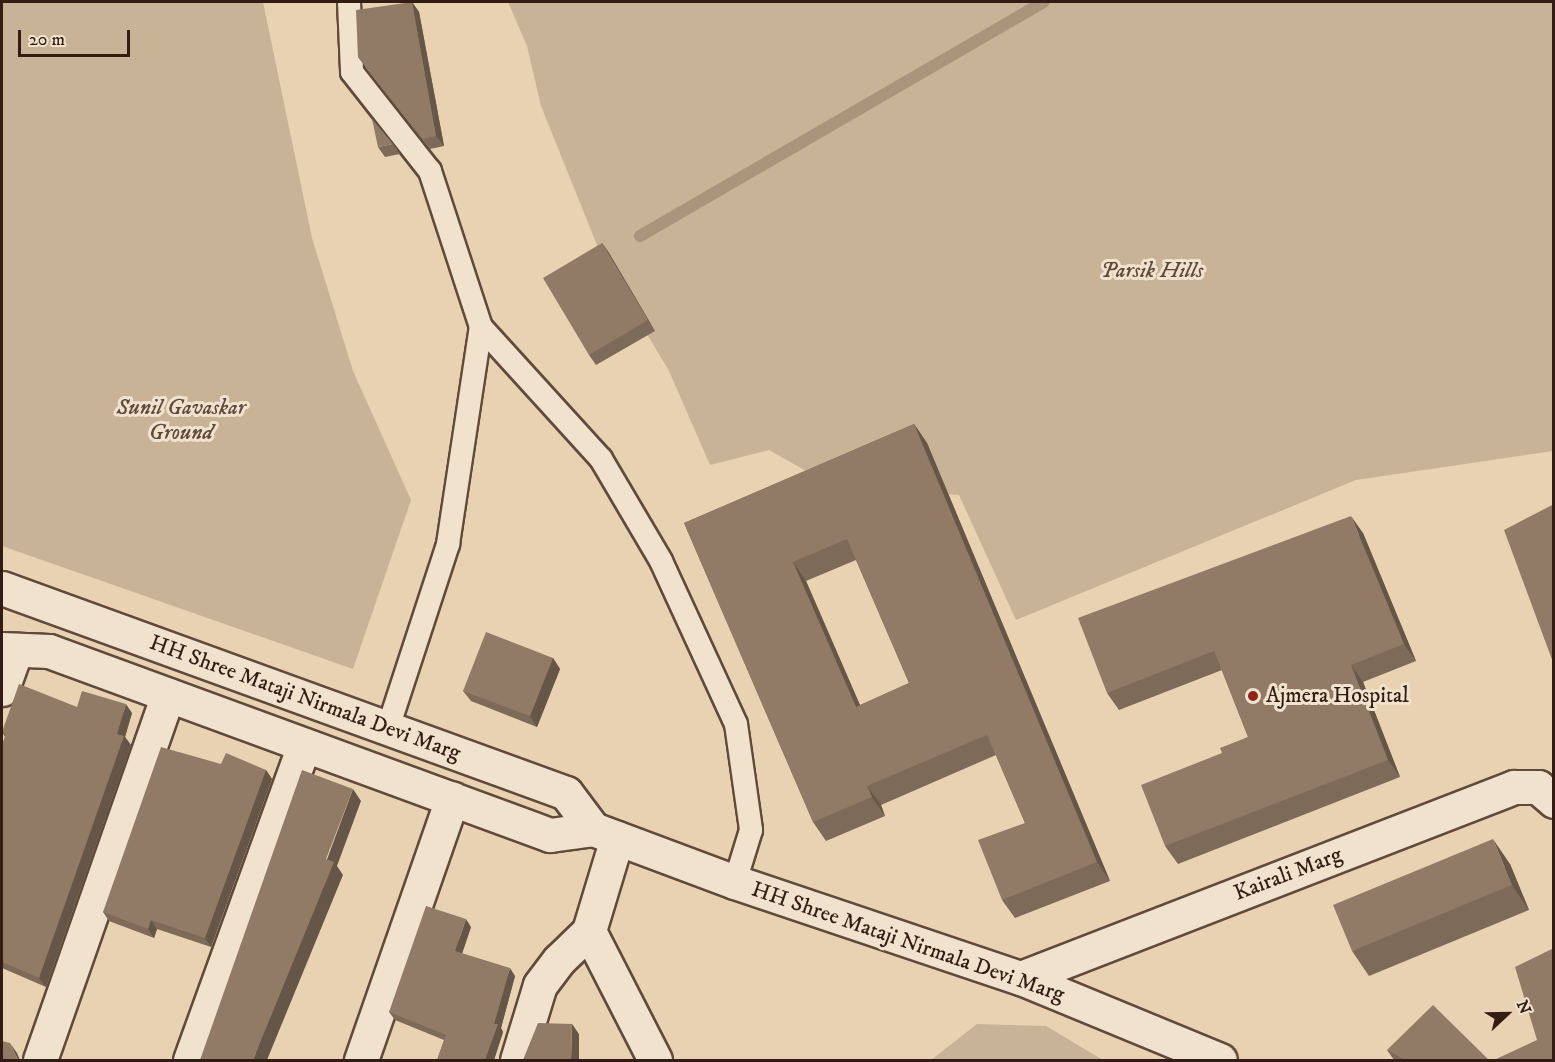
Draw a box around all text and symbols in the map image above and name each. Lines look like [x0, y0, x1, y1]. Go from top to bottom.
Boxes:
scale bar [21, 18, 134, 56]
text: 20 m [29, 29, 65, 51]
park label: Parsik Hills [1101, 258, 1203, 284]
park label: Sunil Gavaskar Ground [116, 394, 246, 446]
street label: HH Shree Mataji Nirmala Devi Marg [146, 629, 464, 767]
place label: Ajmera Hospital [1266, 683, 1409, 709]
marker: Ajmera Hospital [1244, 687, 1262, 705]
street label: Kairali Marg [1230, 841, 1346, 907]
street label: HH Shree Mataji Nirmala Devi Marg [748, 876, 1068, 1008]
north arrow [1477, 984, 1537, 1044]
text: N [1512, 997, 1535, 1017]

